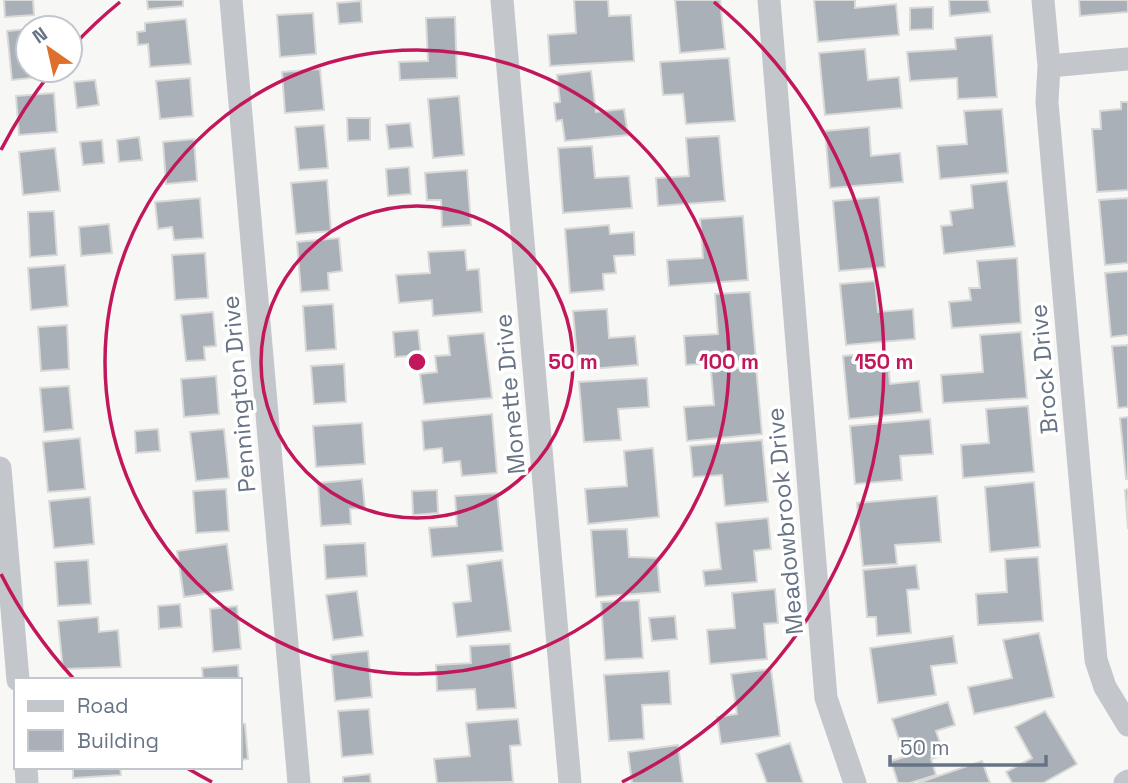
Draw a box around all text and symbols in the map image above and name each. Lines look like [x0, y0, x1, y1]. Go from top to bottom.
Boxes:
north arrow [14, 14, 84, 84]
text: N [28, 21, 52, 49]
street label: Pennington Drive [214, 294, 263, 494]
street label: Brock Drive [1022, 303, 1065, 435]
street label: Monette Drive [487, 312, 532, 476]
text: 50 m [548, 348, 598, 375]
text: 100 m [699, 348, 759, 375]
text: 150 m [855, 348, 913, 375]
centre of rings [405, 350, 429, 374]
street label: Meadowbrook Drive [759, 406, 810, 636]
legend [14, 678, 242, 769]
text: Road [77, 692, 129, 719]
scale bar [890, 724, 1046, 768]
text: Building [77, 727, 159, 754]
text: 50 m [900, 734, 950, 761]

